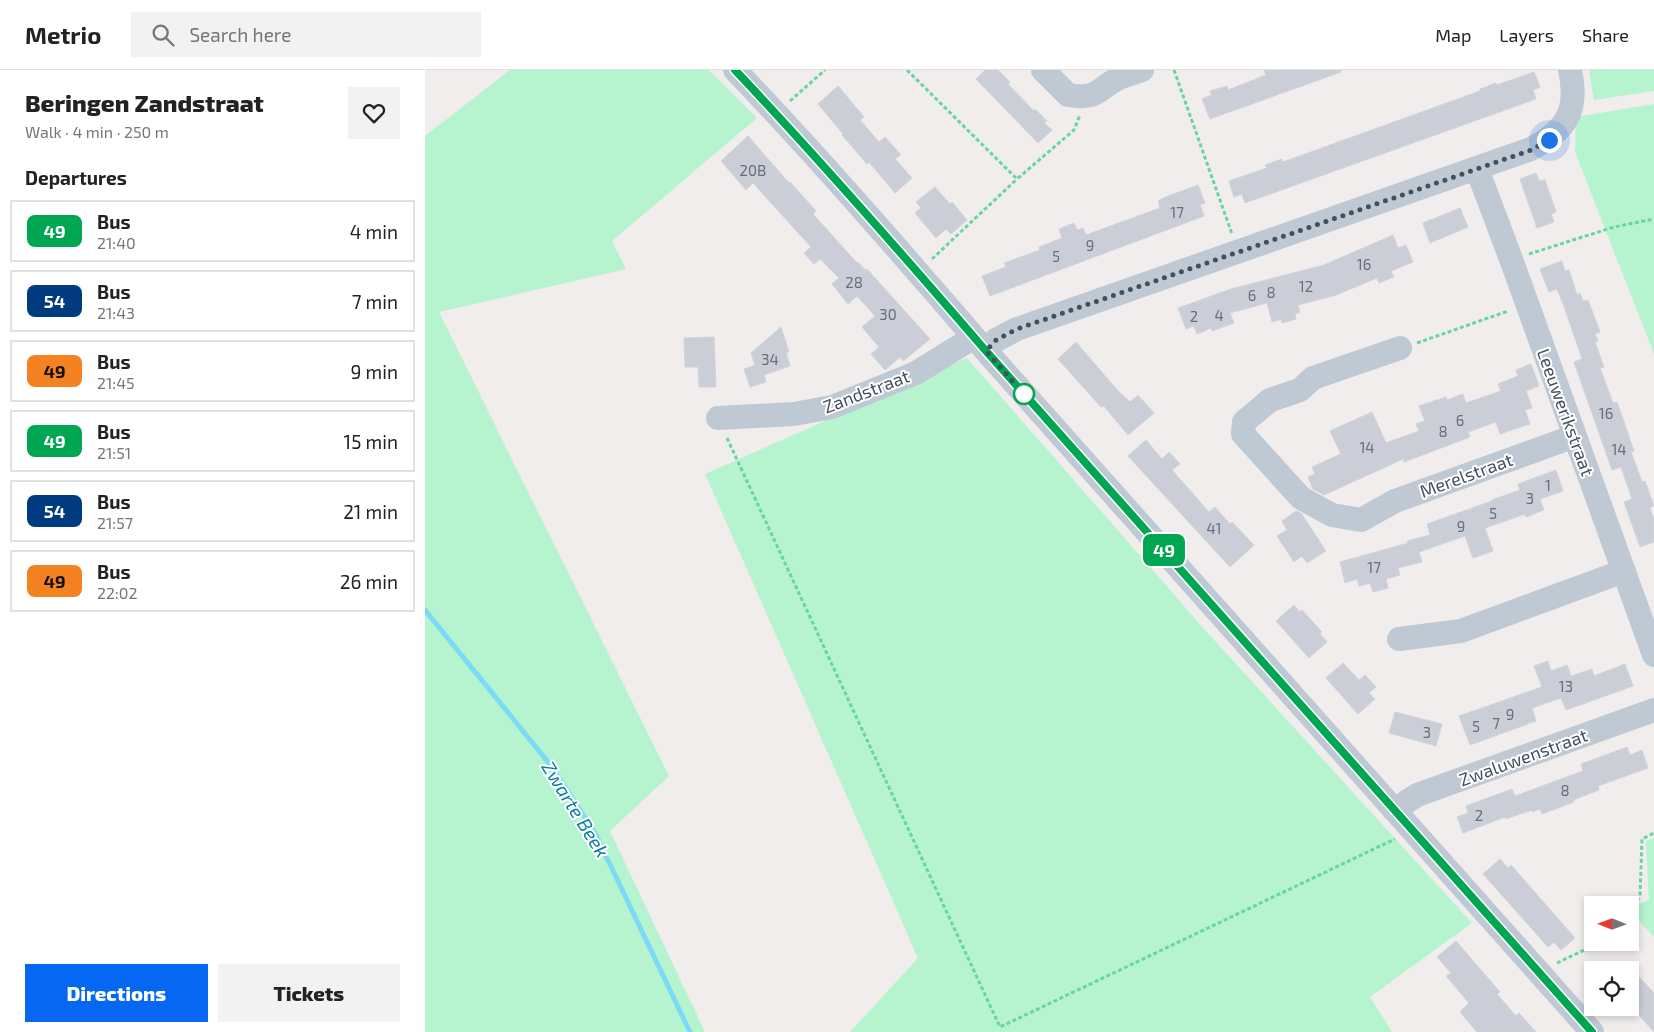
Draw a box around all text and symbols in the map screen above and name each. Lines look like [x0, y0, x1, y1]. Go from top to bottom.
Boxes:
search box [131, 12, 481, 57]
text: Metrio [25, 20, 101, 49]
icon: search [149, 21, 177, 49]
text: Search here [189, 23, 291, 46]
text: Map [1435, 24, 1471, 46]
text: Layers [1499, 24, 1554, 46]
text: Share [1582, 24, 1629, 46]
button: heart [348, 87, 400, 139]
text: Beringen Zandstraat [25, 88, 264, 117]
text: Walk · 4 min · 250 m [25, 122, 169, 141]
your location [1537, 128, 1562, 153]
house number: 20B [740, 161, 766, 179]
text: Departures [25, 166, 127, 189]
house number: 17 [1170, 203, 1184, 221]
text: Bus [97, 210, 131, 233]
text: 49 [43, 220, 66, 242]
text: 4 min [350, 220, 398, 243]
text: 21:40 [97, 233, 136, 252]
house number: 9 [1086, 236, 1094, 254]
house number: 5 [1052, 247, 1060, 265]
house number: 16 [1357, 255, 1371, 273]
house number: 28 [845, 273, 863, 291]
house number: 12 [1299, 277, 1313, 295]
text: Bus [97, 280, 131, 303]
house number: 8 [1266, 283, 1276, 301]
house number: 6 [1248, 286, 1256, 304]
text: 54 [44, 290, 65, 312]
text: 7 min [352, 290, 398, 313]
text: 21:43 [97, 303, 135, 322]
house number: 30 [879, 305, 897, 323]
house number: 4 [1214, 306, 1224, 324]
house number: 2 [1190, 307, 1198, 325]
street label: Leeuwerikstraat [1533, 345, 1599, 479]
text: Bus [97, 350, 131, 373]
house number: 34 [761, 350, 779, 368]
text: 49 [43, 360, 66, 382]
text: 9 min [350, 360, 398, 383]
street label: Zandstraat [820, 364, 912, 418]
text: 21:45 [97, 373, 135, 392]
unlabelled marker [1013, 383, 1035, 405]
house number: 16 [1599, 404, 1613, 422]
house number: 6 [1456, 411, 1464, 429]
text: Bus [97, 420, 131, 443]
house number: 8 [1438, 422, 1448, 440]
text: 49 [43, 430, 66, 452]
text: 15 min [344, 430, 398, 453]
house number: 14 [1359, 438, 1375, 456]
house number: 14 [1611, 440, 1627, 458]
text: 21:51 [97, 443, 131, 462]
street label: Merelstraat [1417, 448, 1516, 502]
house number: 1 [1545, 476, 1551, 494]
house number: 3 [1526, 489, 1534, 507]
text: Bus [97, 490, 131, 513]
text: 54 [44, 500, 65, 522]
text: 21 min [343, 500, 398, 523]
house number: 5 [1489, 504, 1497, 522]
text: 21:57 [97, 513, 133, 532]
house number: 9 [1457, 517, 1465, 535]
house number: 41 [1206, 519, 1222, 537]
line badge: 49 [1141, 534, 1187, 566]
text: 49 [1153, 539, 1175, 561]
house number: 17 [1367, 558, 1381, 576]
text: Bus [97, 560, 131, 583]
text: 49 [43, 570, 66, 592]
text: 26 min [340, 570, 398, 593]
text: 22:02 [97, 583, 137, 602]
house number: 13 [1559, 677, 1573, 695]
house number: 9 [1506, 705, 1514, 723]
house number: 7 [1492, 714, 1500, 732]
house number: 5 [1472, 717, 1480, 735]
house number: 3 [1423, 723, 1431, 741]
street label: Zwaluwenstraat [1456, 724, 1590, 790]
water label: Zwarte Beek [537, 757, 615, 861]
house number: 8 [1560, 781, 1570, 799]
house number: 2 [1475, 806, 1483, 824]
north arrow [1584, 896, 1639, 951]
map controls [1584, 896, 1639, 1016]
button: locate [1584, 961, 1639, 1016]
button: Directions [25, 964, 208, 1022]
button: Tickets [218, 964, 400, 1022]

